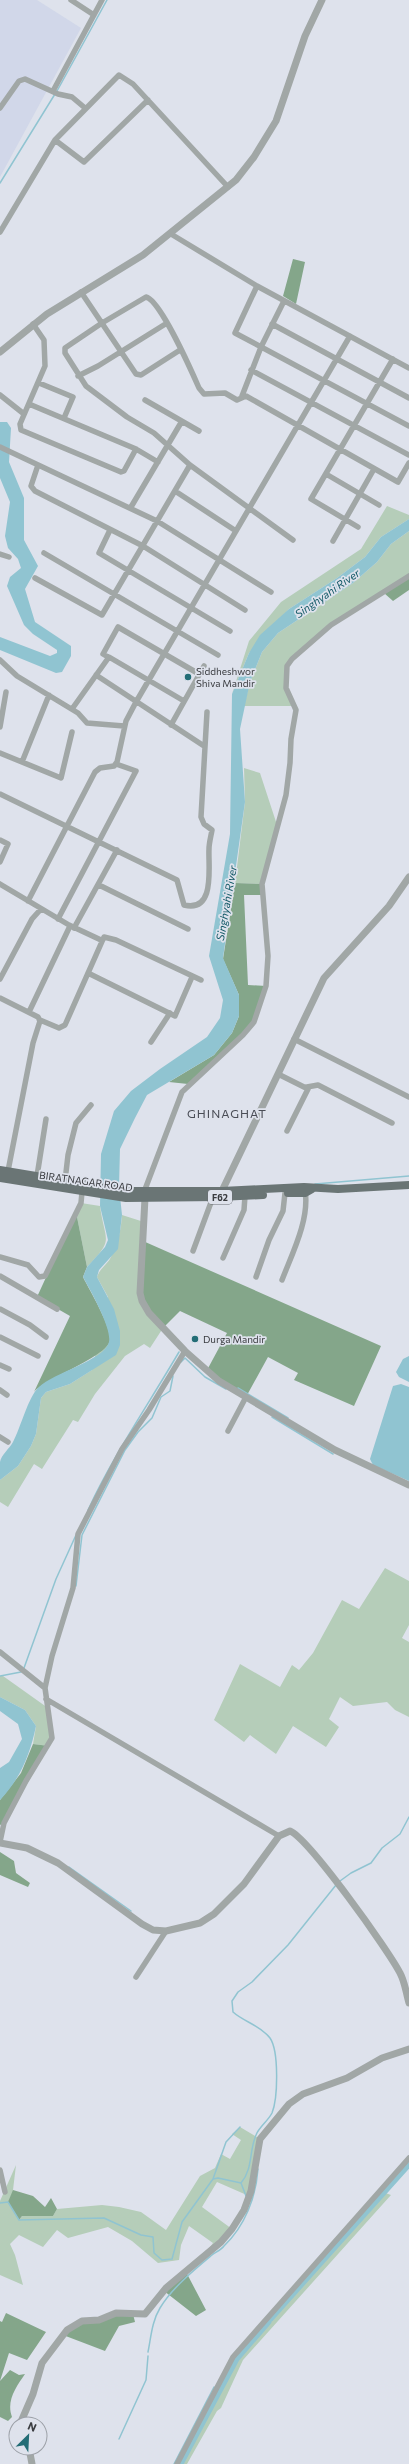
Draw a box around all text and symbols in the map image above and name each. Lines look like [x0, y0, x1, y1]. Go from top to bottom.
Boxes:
water label: Singhyahi River [292, 566, 362, 620]
place label: Siddheshwor Shiva Mandir [196, 665, 255, 689]
marker: Siddheshwor Shiva Mandir [183, 672, 193, 682]
water label: Singhyahi River [213, 864, 239, 942]
district label: GHINAGHAT [187, 1106, 267, 1120]
street label: BIRATNAGAR ROAD [39, 1169, 133, 1193]
road number: F62 [208, 1190, 232, 1204]
place label: Durga Mandir [203, 1333, 265, 1345]
marker: Durga Mandir [190, 1334, 200, 1344]
north arrow [8, 2416, 48, 2456]
text: N [26, 2419, 39, 2434]

